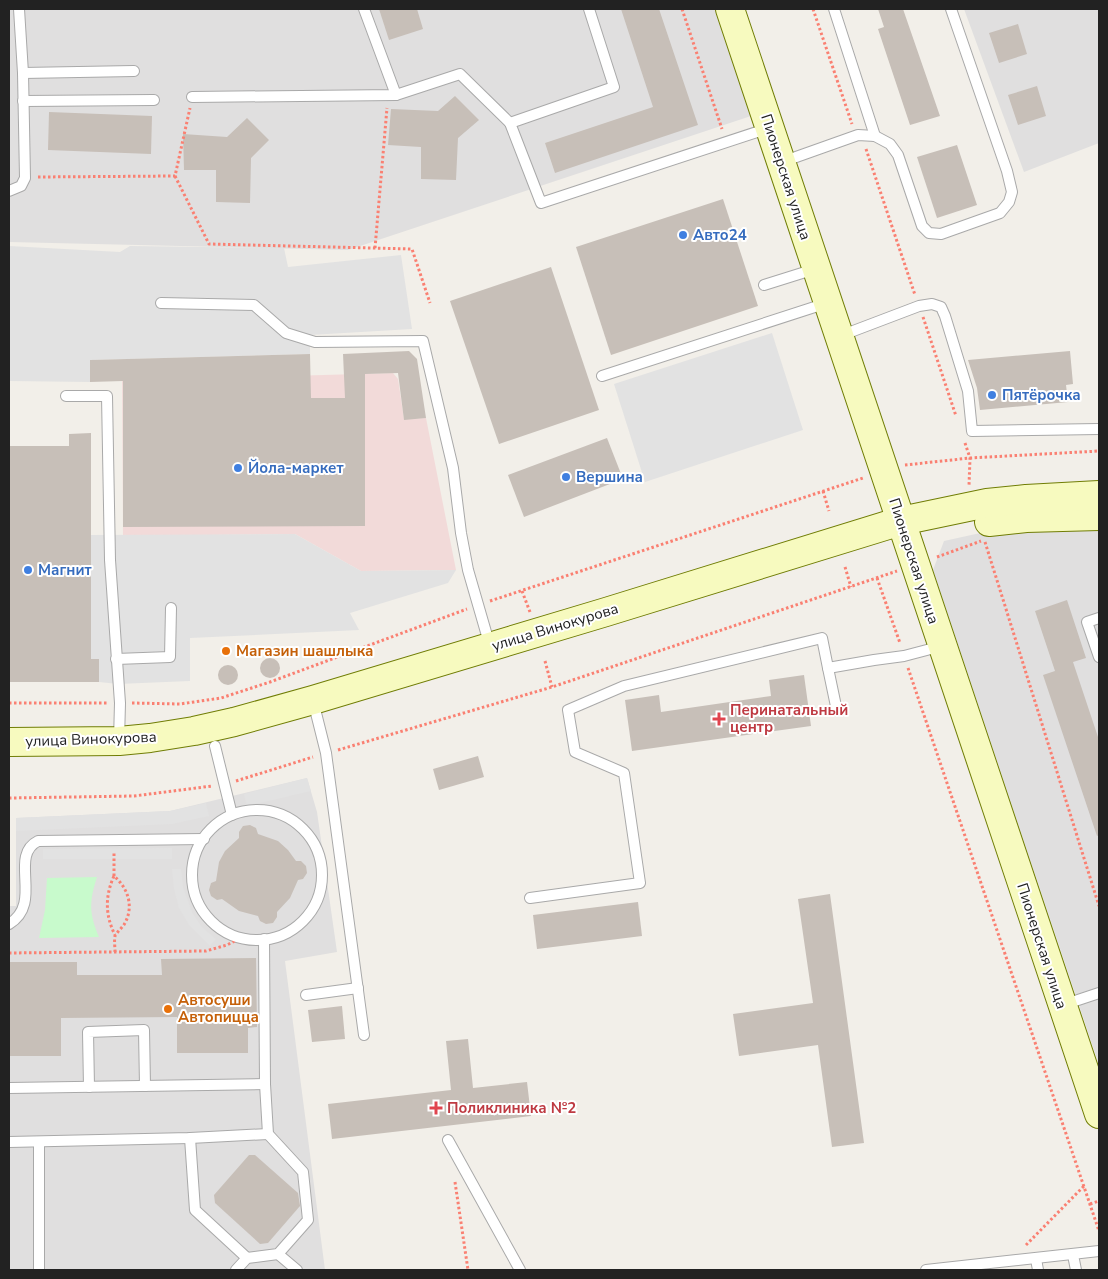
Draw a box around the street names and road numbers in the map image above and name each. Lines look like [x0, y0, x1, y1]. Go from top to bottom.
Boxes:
street label: Пионерская улица [756, 111, 816, 243]
street label: Пионерская улица [884, 495, 944, 627]
street label: улица Винокурова [489, 598, 621, 656]
street label: улица Винокурова [25, 727, 157, 751]
street label: Пионерская улица [1012, 880, 1072, 1012]

